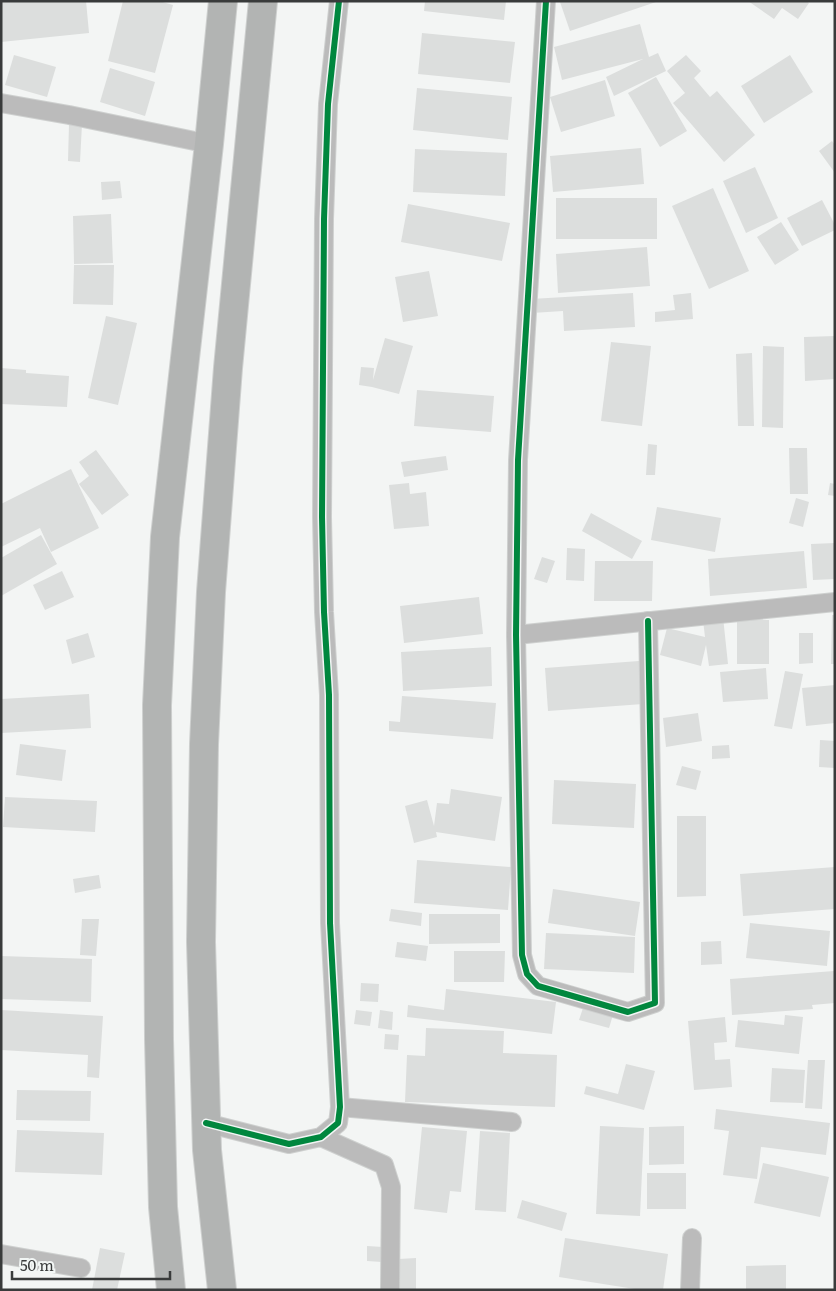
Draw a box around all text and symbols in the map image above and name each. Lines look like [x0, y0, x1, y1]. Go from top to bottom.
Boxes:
scale bar [12, 1248, 170, 1280]
text: 50 m [20, 1253, 54, 1276]

